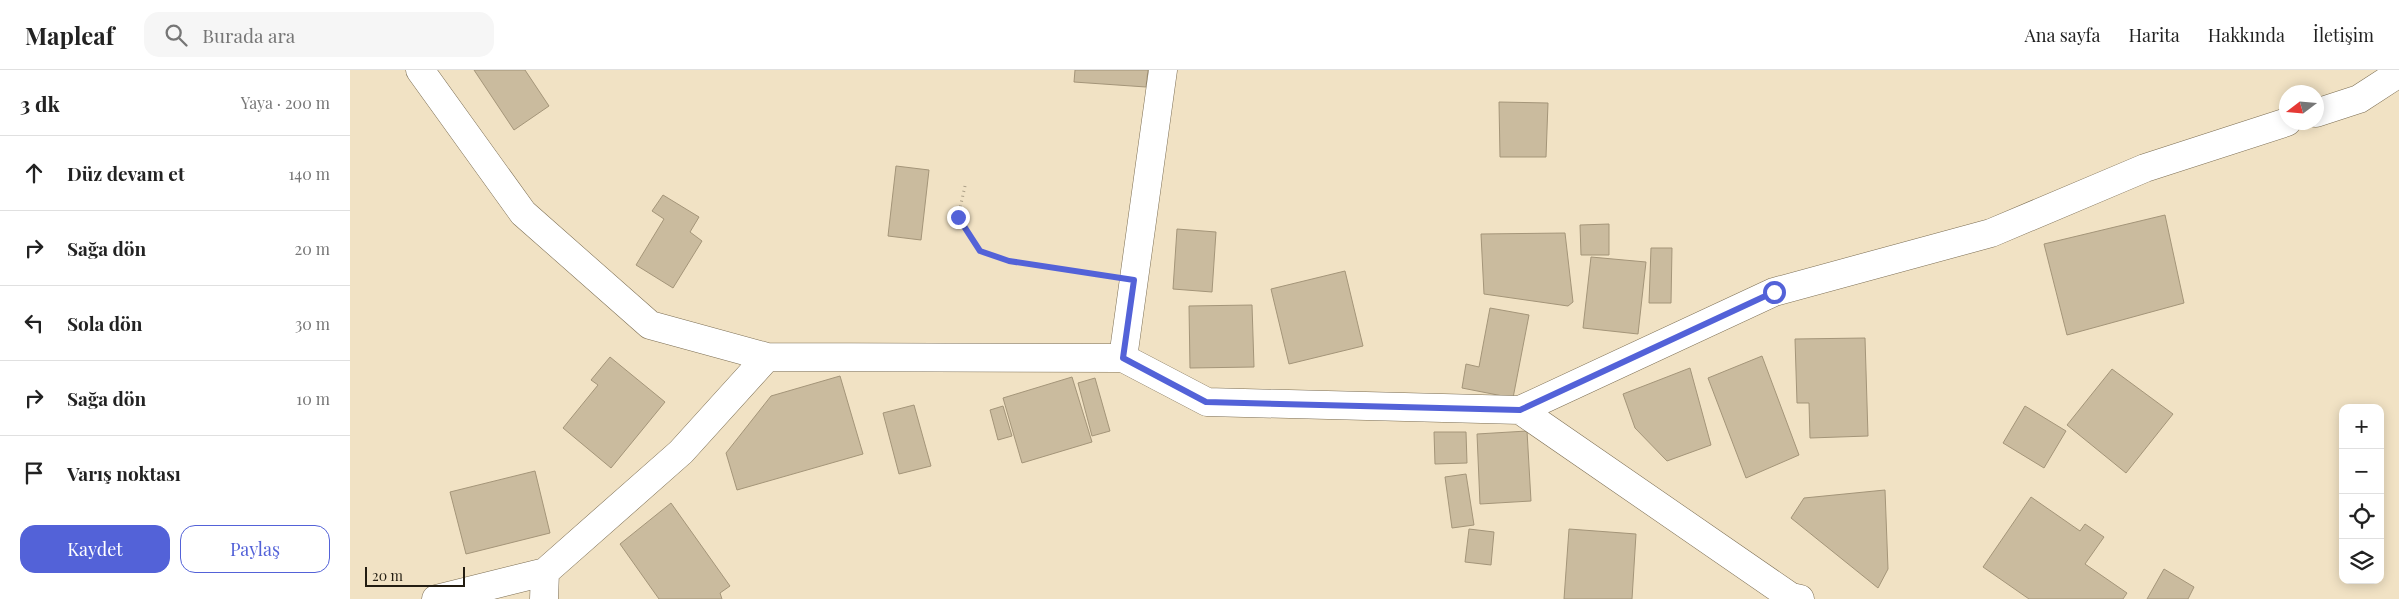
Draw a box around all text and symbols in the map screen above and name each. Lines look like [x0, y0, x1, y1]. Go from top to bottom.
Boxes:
search box [144, 12, 494, 57]
text: Mapleaf [25, 19, 114, 51]
icon: search [162, 21, 190, 49]
text: Burada ara [202, 22, 295, 48]
text: Ana sayfa [2024, 23, 2101, 47]
text: Harita [2129, 23, 2180, 47]
text: Hakkında [2208, 23, 2285, 47]
text: İletişim [2313, 23, 2374, 47]
north arrow [2279, 85, 2324, 130]
text: 3 dk [20, 89, 60, 117]
text: Yaya · 200 m [241, 92, 330, 113]
icon: ahead [20, 159, 48, 187]
text: Düz devam et [67, 160, 185, 186]
text: 140 m [288, 163, 330, 184]
route end [947, 206, 970, 229]
icon: right [20, 234, 48, 262]
text: Sağa dön [67, 235, 146, 261]
text: 20 m [295, 238, 330, 259]
route start [1763, 281, 1786, 304]
icon: left [20, 309, 48, 337]
text: Sola dön [67, 310, 143, 336]
text: 30 m [295, 313, 330, 334]
icon: right [20, 384, 48, 412]
text: Sağa dön [67, 385, 146, 411]
text: 10 m [296, 388, 330, 409]
map controls [2339, 404, 2384, 584]
button: + [2339, 404, 2384, 449]
button: − [2339, 449, 2384, 494]
icon: arrive [20, 459, 48, 487]
text: Varış noktası [67, 460, 181, 486]
button: locate [2339, 494, 2384, 539]
button: Kaydet [20, 525, 170, 573]
button: Paylaş [180, 525, 330, 573]
button: layers [2339, 539, 2384, 584]
scale bar [365, 564, 465, 587]
text: 20 m [372, 566, 403, 585]

